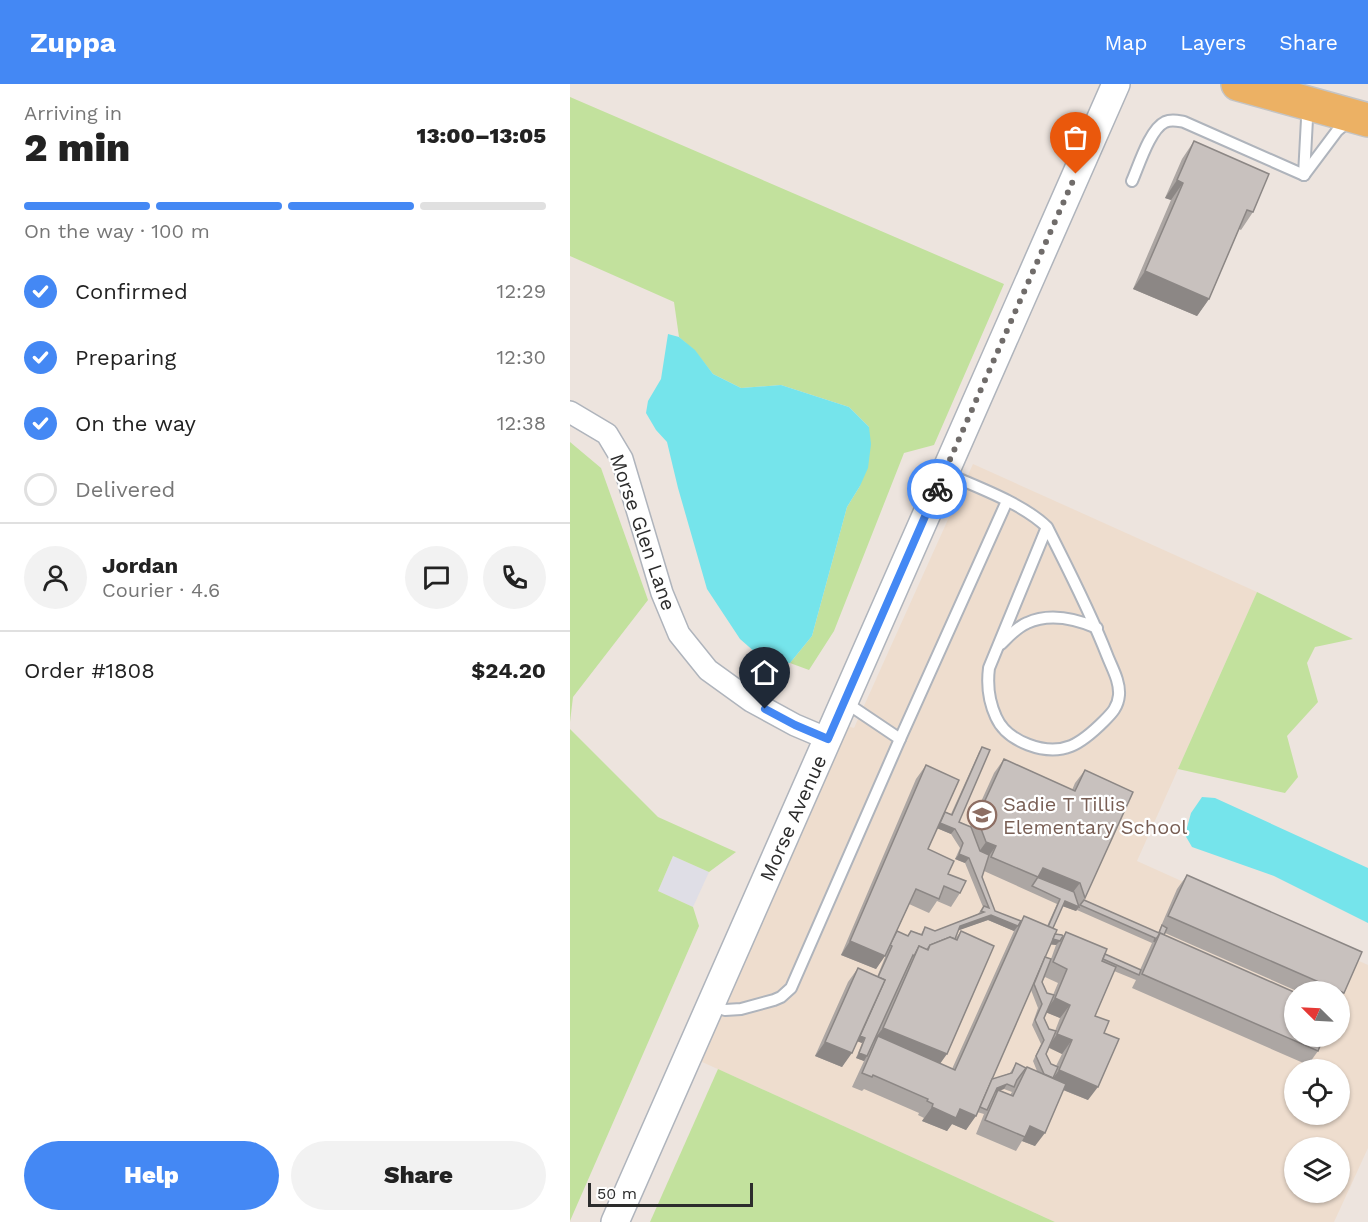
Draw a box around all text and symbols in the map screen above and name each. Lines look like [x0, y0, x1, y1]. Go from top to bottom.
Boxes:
text: Zuppa [30, 26, 116, 59]
text: Map [1104, 30, 1147, 55]
text: Layers [1180, 30, 1246, 55]
text: Share [1279, 30, 1338, 55]
text: Arriving in [24, 101, 122, 125]
pin [1050, 112, 1101, 174]
icon: bag [1059, 121, 1092, 154]
text: 13:00–13:05 [417, 123, 546, 148]
text: 2 min [24, 125, 130, 170]
text: On the way · 100 m [24, 219, 210, 243]
icon: check [24, 275, 57, 308]
text: Confirmed [75, 279, 188, 304]
text: 12:29 [497, 279, 546, 303]
icon: check [24, 341, 57, 374]
text: Preparing [75, 345, 176, 370]
text: 12:30 [497, 345, 546, 369]
icon: check [24, 407, 57, 440]
text: On the way [75, 411, 196, 436]
text: 12:38 [497, 411, 546, 435]
street label: Morse Glen Lane [605, 451, 681, 613]
courier [907, 459, 967, 519]
icon: bike [921, 473, 954, 506]
text: Delivered [75, 477, 175, 502]
button: person [24, 546, 87, 609]
button: chat [405, 546, 468, 609]
button: phone [483, 546, 546, 609]
text: Jordan [102, 553, 178, 578]
text: Courier · 4.6 [102, 578, 220, 602]
pin [739, 647, 790, 709]
icon: home [748, 656, 781, 689]
text: Order #1808 [24, 658, 155, 683]
text: $24.20 [471, 658, 546, 683]
street label: Morse Avenue [754, 751, 832, 885]
place label: Sadie T Tillis Elementary School [1003, 792, 1187, 839]
school or university icon: Sadie T Tillis Elementary School [966, 799, 998, 831]
north arrow [1284, 981, 1350, 1047]
map controls [1284, 981, 1350, 1203]
button: locate [1284, 1059, 1350, 1125]
button: layers [1284, 1137, 1350, 1203]
button: Help [24, 1141, 279, 1210]
button: Share [291, 1141, 546, 1210]
scale bar [588, 1180, 753, 1208]
text: 50 m [597, 1184, 637, 1203]

